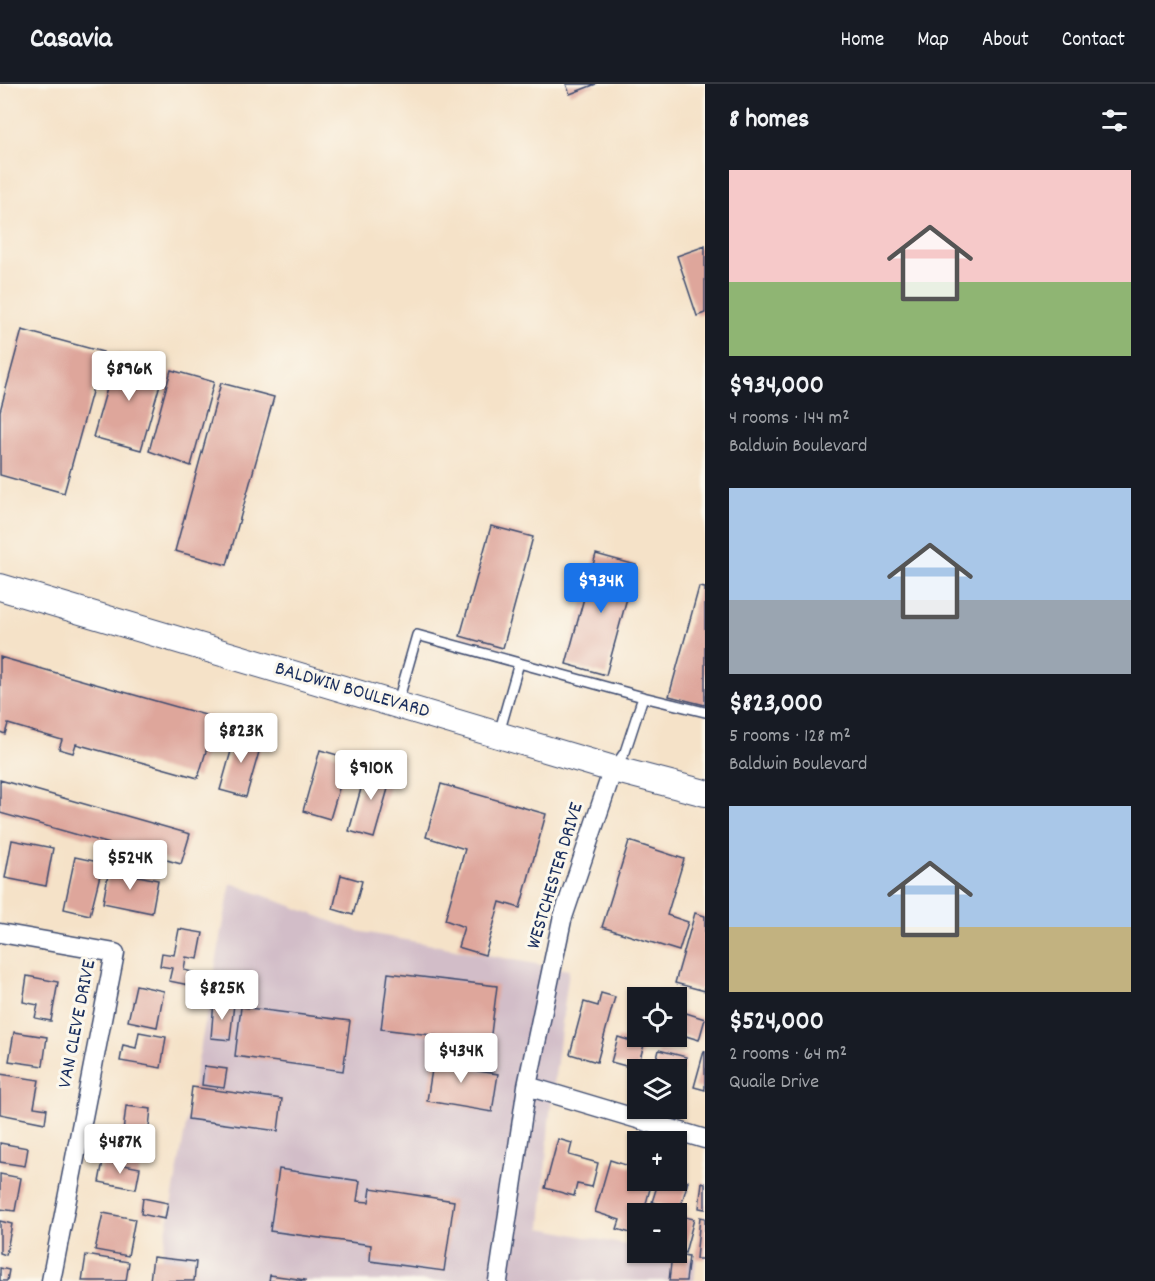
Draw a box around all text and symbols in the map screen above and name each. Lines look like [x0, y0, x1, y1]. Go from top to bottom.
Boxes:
text: Casavia [30, 21, 112, 61]
text: Home [840, 26, 884, 56]
text: Map [917, 26, 949, 56]
text: About [982, 26, 1029, 56]
text: Contact [1062, 26, 1125, 56]
text: 8 homes [729, 102, 809, 139]
icon: filters [1098, 104, 1131, 137]
icon: home [876, 209, 984, 317]
pin: $896K [87, 351, 171, 402]
text: $896K [106, 356, 152, 384]
text: $934,000 [729, 368, 824, 405]
text: 4 rooms · 144 m² [729, 405, 850, 433]
text: Baldwin Boulevard [729, 433, 867, 461]
icon: home [876, 527, 984, 635]
pin: $934K [559, 563, 643, 614]
text: $934K [578, 568, 624, 596]
street label: BALDWIN BOULEVARD [271, 656, 433, 726]
text: $823,000 [729, 686, 823, 723]
pin: $823K [199, 713, 283, 764]
text: $823K [218, 718, 264, 746]
text: 5 rooms · 128 m² [729, 723, 851, 751]
pin: $910K [329, 750, 413, 801]
text: Baldwin Boulevard [729, 751, 867, 779]
text: $910K [349, 755, 393, 783]
street label: WESTCHESTER DRIVE [520, 799, 592, 953]
pin: $524K [88, 840, 172, 891]
text: $524K [107, 845, 153, 873]
icon: home [876, 845, 984, 953]
street label: VAN CLEVE DRIVE [52, 957, 104, 1091]
pin: $825K [180, 970, 264, 1021]
text: $825K [199, 975, 245, 1003]
map controls [627, 987, 687, 1263]
button: locate [627, 987, 687, 1047]
text: $524,000 [729, 1004, 824, 1041]
pin: $434K [419, 1033, 503, 1084]
text: $434K [439, 1038, 483, 1066]
text: 2 rooms · 64 m² [729, 1041, 847, 1069]
button: layers [627, 1059, 687, 1119]
text: Quaile Drive [729, 1069, 819, 1097]
pin: $487K [78, 1124, 162, 1175]
text: $487K [98, 1129, 142, 1157]
button: + [627, 1131, 687, 1191]
button: − [627, 1203, 687, 1263]

